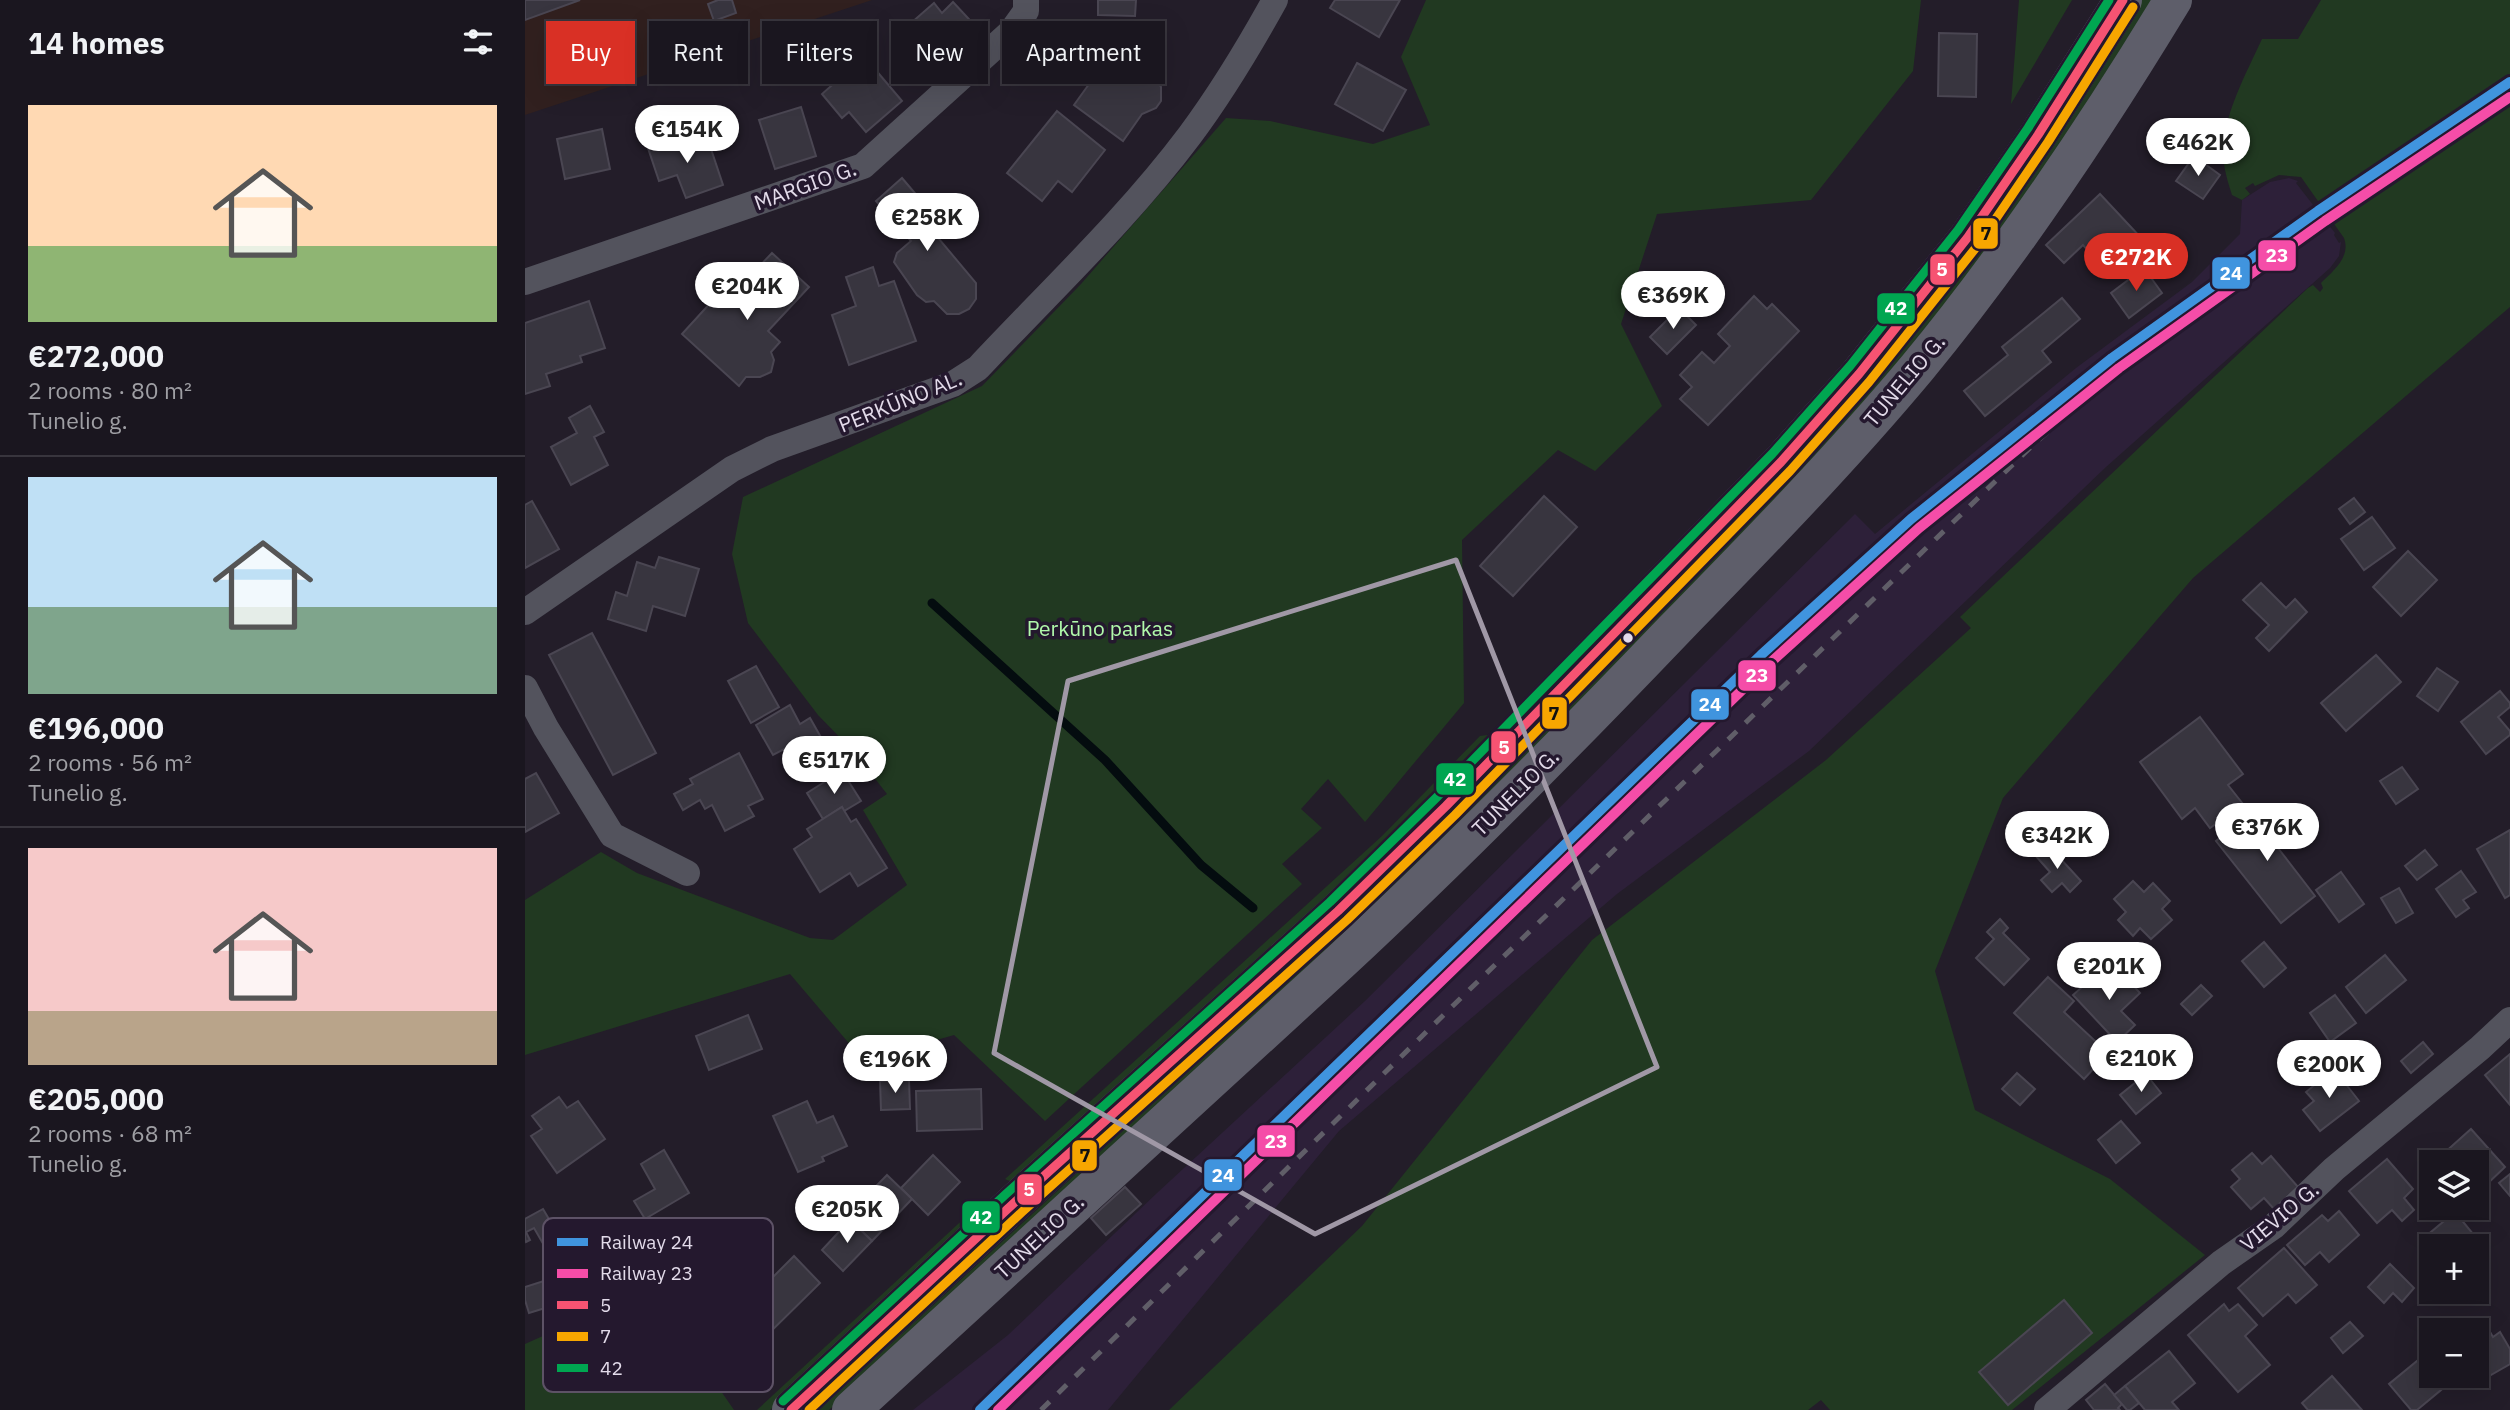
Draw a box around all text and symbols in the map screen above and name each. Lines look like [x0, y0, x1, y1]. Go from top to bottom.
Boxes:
chip: Buy [546, 21, 635, 84]
chip: Rent [649, 21, 748, 84]
chip: Filters [762, 21, 877, 84]
chip: New [891, 21, 988, 84]
chip: Apartment [1002, 21, 1165, 84]
text: 14 homes [28, 23, 165, 62]
icon: filters [459, 23, 497, 61]
pin: €154K [638, 106, 736, 165]
text: €154K [651, 113, 723, 143]
pin: €462K [2149, 118, 2247, 178]
text: €462K [2162, 126, 2234, 156]
icon: home [200, 150, 326, 276]
street label: MARGIO G. [750, 154, 860, 216]
pin: €258K [878, 194, 976, 253]
text: €258K [891, 201, 963, 231]
line badge: 7 [1972, 217, 1999, 250]
text: 7 [1980, 221, 1992, 245]
pin: €272K [2087, 233, 2185, 293]
line badge: 23 [2257, 239, 2297, 272]
text: €272K [2100, 241, 2172, 271]
text: 23 [2266, 243, 2288, 267]
line badge: 5 [1929, 253, 1956, 286]
line badge: 24 [2211, 256, 2251, 290]
text: 5 [1936, 257, 1948, 281]
text: 24 [2220, 261, 2242, 285]
pin: €204K [698, 262, 796, 322]
text: €204K [711, 270, 783, 300]
pin: €369K [1624, 272, 1722, 331]
text: €369K [1637, 279, 1709, 309]
line badge: 42 [1876, 292, 1916, 325]
text: 42 [1885, 296, 1907, 320]
street label: TUNELIO G. [1857, 328, 1951, 432]
text: €272,000 [28, 336, 164, 375]
street label: PERKŪNO AL. [834, 364, 966, 438]
text: 2 rooms · 80 m² [28, 375, 192, 405]
text: Tunelio g. [28, 405, 128, 435]
icon: home [200, 522, 326, 648]
park label: Perkūno parkas [1027, 614, 1173, 642]
unlabelled marker [1621, 631, 1635, 645]
line badge: 23 [1737, 659, 1777, 692]
text: 23 [1746, 663, 1768, 687]
line badge: 24 [1690, 688, 1730, 721]
text: 24 [1699, 692, 1721, 716]
line badge: 7 [1541, 696, 1568, 730]
text: 7 [1548, 701, 1560, 725]
text: €196,000 [28, 708, 164, 747]
line badge: 5 [1490, 730, 1517, 764]
text: 5 [1498, 735, 1510, 759]
pin: €517K [785, 736, 883, 796]
street label: TUNELIO G. [1465, 742, 1565, 842]
text: €517K [798, 744, 870, 774]
text: 2 rooms · 56 m² [28, 747, 192, 777]
line badge: 42 [1435, 762, 1475, 796]
text: 42 [1444, 767, 1466, 791]
text: Tunelio g. [28, 777, 128, 807]
pin: €376K [2218, 804, 2316, 863]
text: €376K [2231, 811, 2303, 841]
pin: €342K [2008, 812, 2106, 871]
text: €342K [2021, 819, 2093, 849]
icon: home [200, 893, 326, 1019]
pin: €201K [2060, 942, 2158, 1002]
text: €201K [2073, 950, 2145, 980]
pin: €210K [2092, 1034, 2190, 1094]
pin: €196K [846, 1036, 944, 1095]
pin: €200K [2280, 1040, 2378, 1100]
text: €210K [2105, 1042, 2177, 1072]
text: €196K [859, 1043, 931, 1073]
text: €200K [2293, 1048, 2365, 1078]
text: €205,000 [28, 1079, 164, 1118]
text: 2 rooms · 68 m² [28, 1118, 192, 1148]
line badge: 23 [1256, 1124, 1296, 1158]
text: 23 [1265, 1129, 1287, 1153]
line badge: 7 [1071, 1139, 1098, 1172]
text: 7 [1079, 1143, 1091, 1167]
text: Tunelio g. [28, 1148, 128, 1178]
map controls [2419, 1150, 2489, 1388]
button: layers [2419, 1150, 2489, 1220]
line badge: 24 [1203, 1158, 1243, 1192]
text: 24 [1212, 1163, 1234, 1187]
line badge: 5 [1016, 1173, 1043, 1206]
street label: VIEVIO G. [2234, 1175, 2324, 1257]
text: 5 [1023, 1177, 1035, 1201]
pin: €205K [798, 1186, 896, 1245]
street label: TUNELIO G. [988, 1187, 1090, 1285]
text: €205K [811, 1193, 883, 1223]
line badge: 42 [961, 1200, 1001, 1234]
text: 42 [970, 1205, 992, 1229]
legend [543, 1218, 773, 1392]
text: Railway 24 [600, 1230, 693, 1254]
button: + [2419, 1234, 2489, 1304]
text: Railway 23 [600, 1261, 693, 1285]
text: 5 [600, 1293, 611, 1317]
button: − [2419, 1318, 2489, 1388]
text: 7 [600, 1324, 611, 1348]
text: 42 [600, 1356, 623, 1380]

